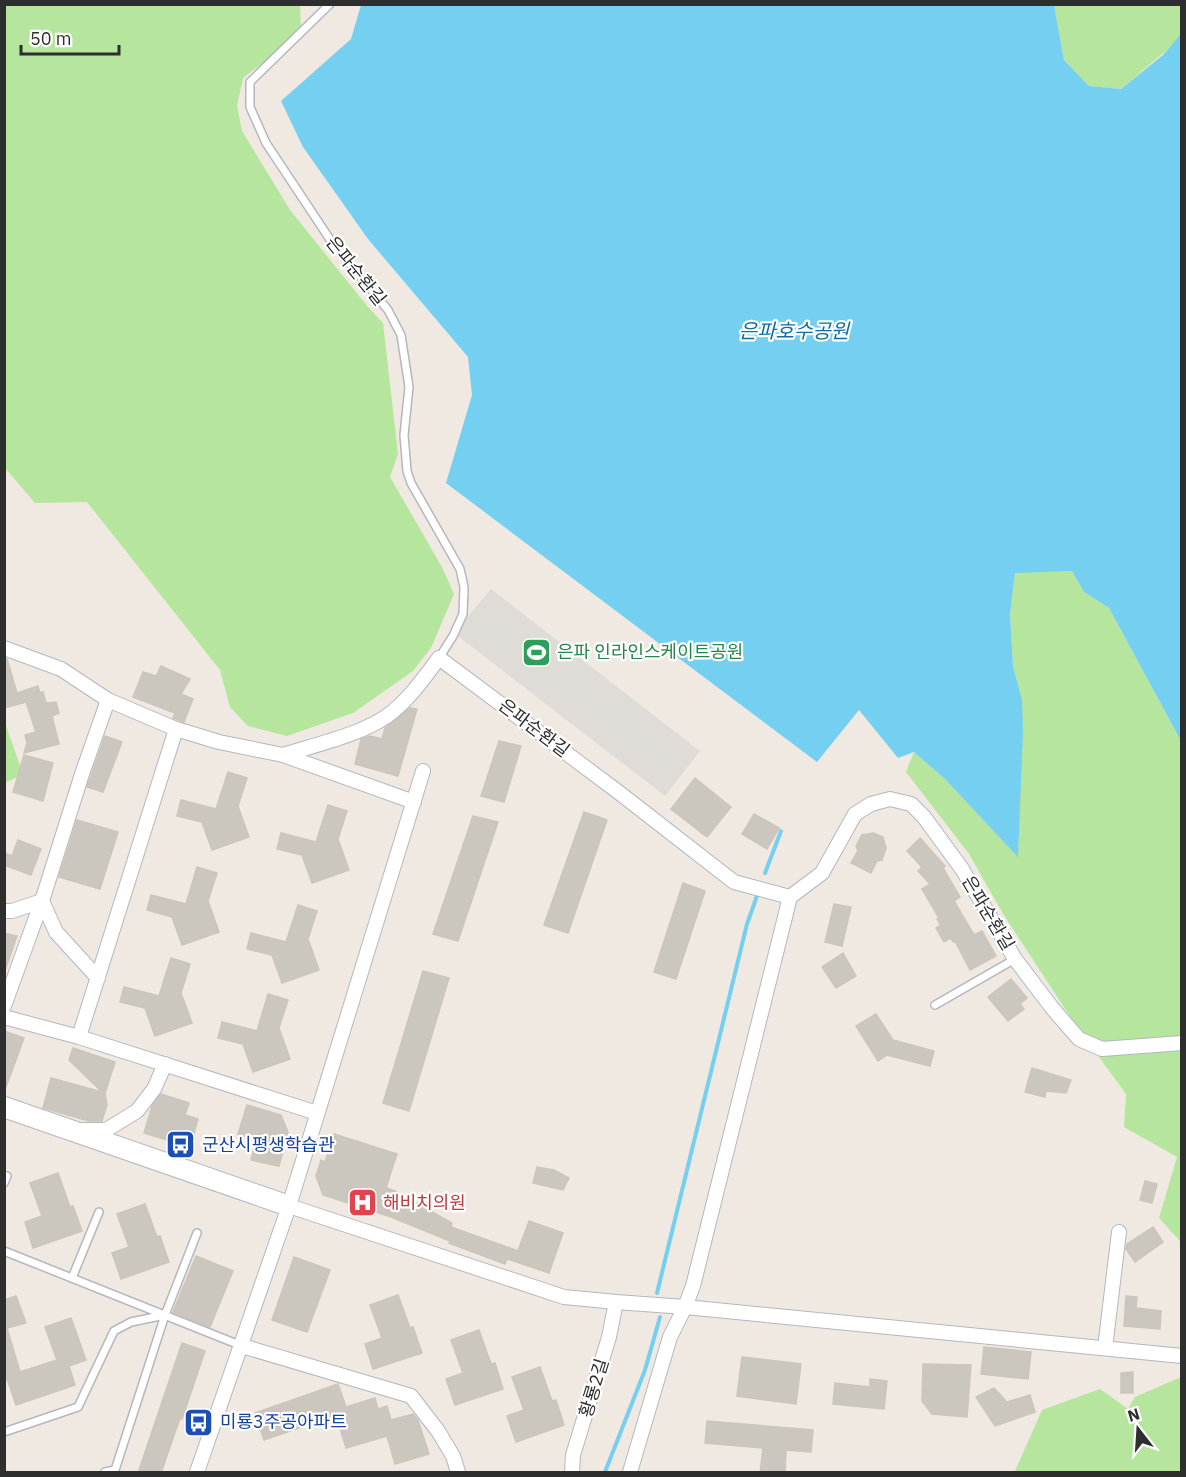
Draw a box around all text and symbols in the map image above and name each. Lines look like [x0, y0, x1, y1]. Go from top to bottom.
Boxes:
scale bar [21, 18, 118, 56]
text: 50 m [30, 27, 72, 50]
street label: 은파순환길 [321, 231, 391, 310]
water label: 은파호수공원 [739, 317, 851, 344]
sports icon: 은파 인라인스케이트공원 [520, 636, 552, 668]
place label: 은파 인라인스케이트공원 [557, 640, 743, 663]
street label: 은파순환길 [494, 693, 574, 762]
street label: 은파순환길 [957, 871, 1020, 954]
bus stop icon: 군산시평생학습관 [165, 1129, 197, 1161]
place label: 군산시평생학습관 [202, 1133, 335, 1156]
hospital icon: 해비치의원 [346, 1187, 378, 1219]
place label: 해비치의원 [383, 1191, 466, 1214]
street label: 황룡2길 [574, 1356, 613, 1420]
north arrow [1108, 1399, 1168, 1459]
text: N [1125, 1403, 1142, 1426]
bus stop icon: 미룡3주공아파트 [183, 1406, 215, 1438]
place label: 미룡3주공아파트 [220, 1410, 347, 1433]

